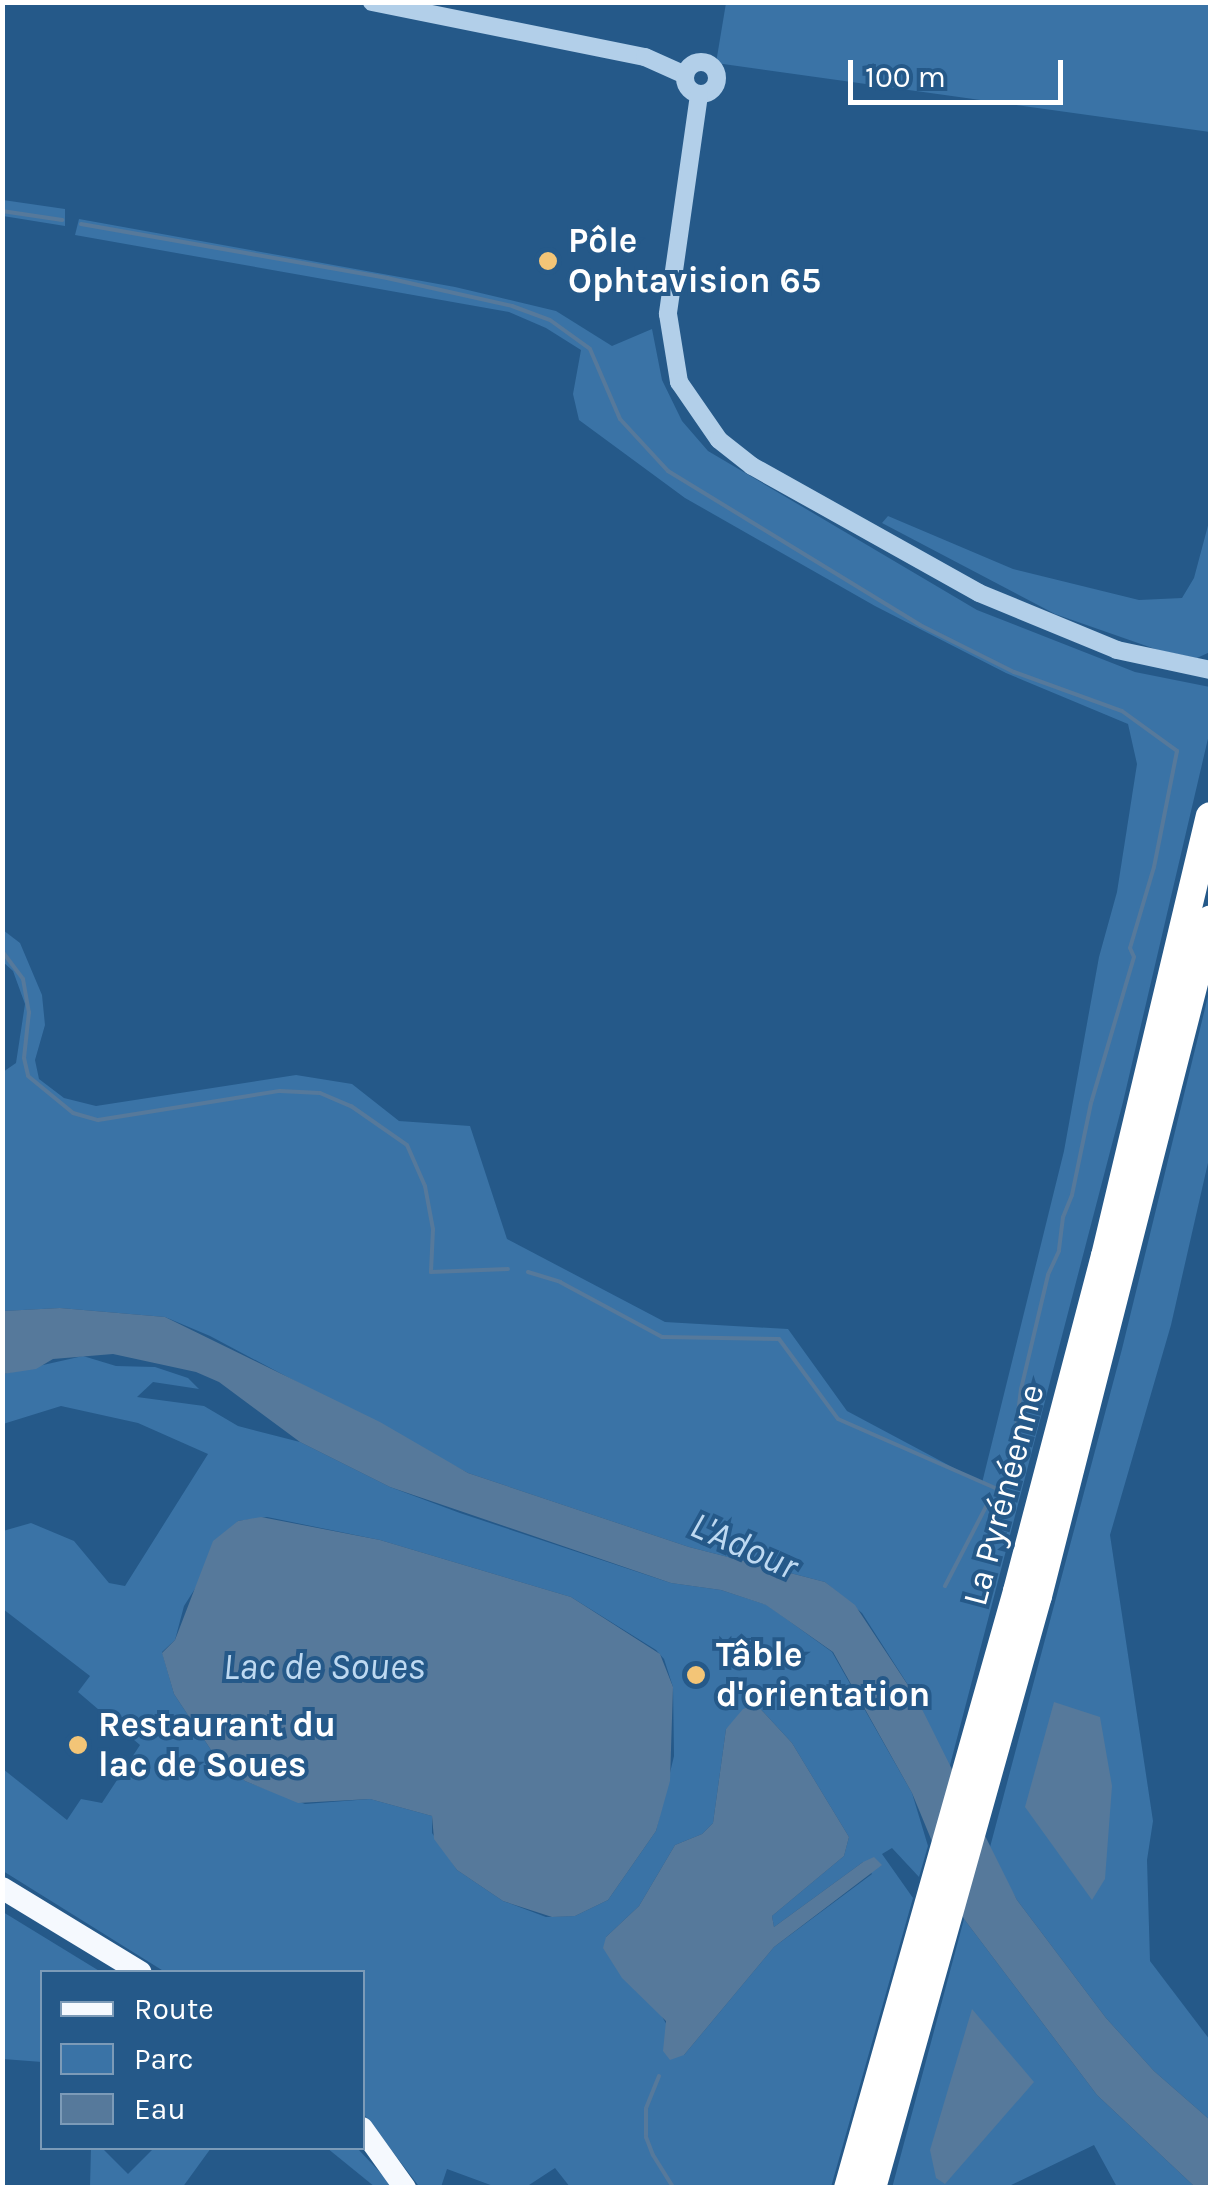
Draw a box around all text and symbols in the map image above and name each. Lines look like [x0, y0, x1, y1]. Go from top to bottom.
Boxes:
scale bar [853, 40, 1068, 102]
text: 100 m [865, 59, 946, 95]
place label: Pôle Ophtavision 65 [568, 220, 821, 302]
marker: Pôle Ophtavision 65 [537, 250, 559, 272]
street label: La Pyrénéenne [954, 1380, 1054, 1610]
water label: L'Adour [683, 1502, 805, 1590]
place label: Tâble d'orientation [716, 1634, 930, 1716]
water label: Lac de Soues [223, 1644, 425, 1690]
marker: Tâble d'orientation [685, 1664, 707, 1686]
place label: Restaurant du lac de Soues [98, 1704, 336, 1786]
marker: Restaurant du lac de Soues [67, 1734, 89, 1756]
legend [40, 1970, 365, 2150]
text: Route [134, 1991, 214, 2027]
text: Parc [134, 2041, 193, 2077]
text: Eau [134, 2091, 186, 2127]

